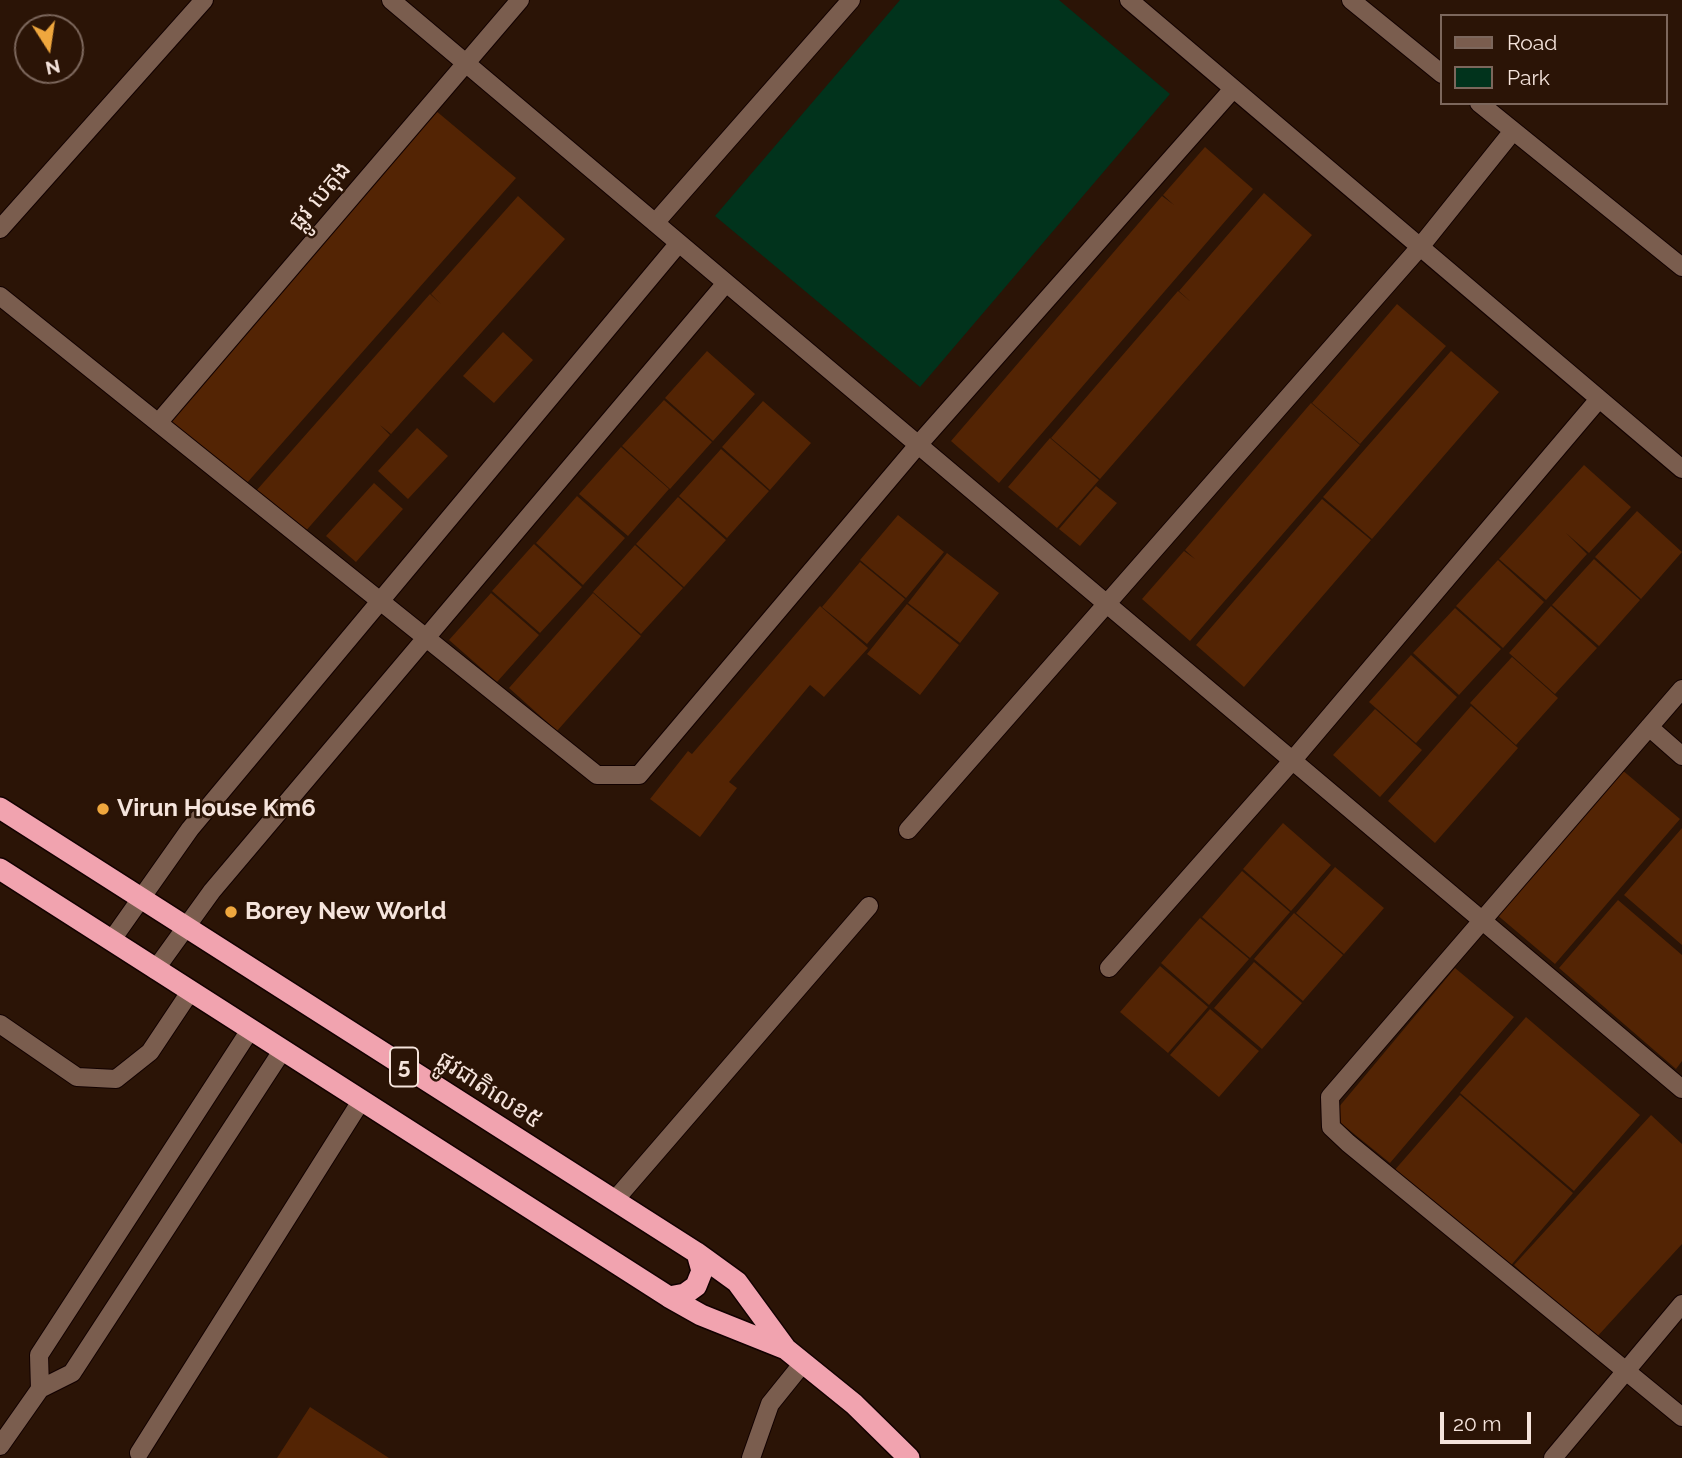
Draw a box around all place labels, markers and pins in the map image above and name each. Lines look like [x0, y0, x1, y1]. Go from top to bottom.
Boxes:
place label: Virun House Km6 [117, 795, 316, 823]
marker: Virun House Km6 [95, 801, 111, 817]
place label: Borey New World [245, 898, 446, 926]
marker: Borey New World [223, 904, 239, 920]

